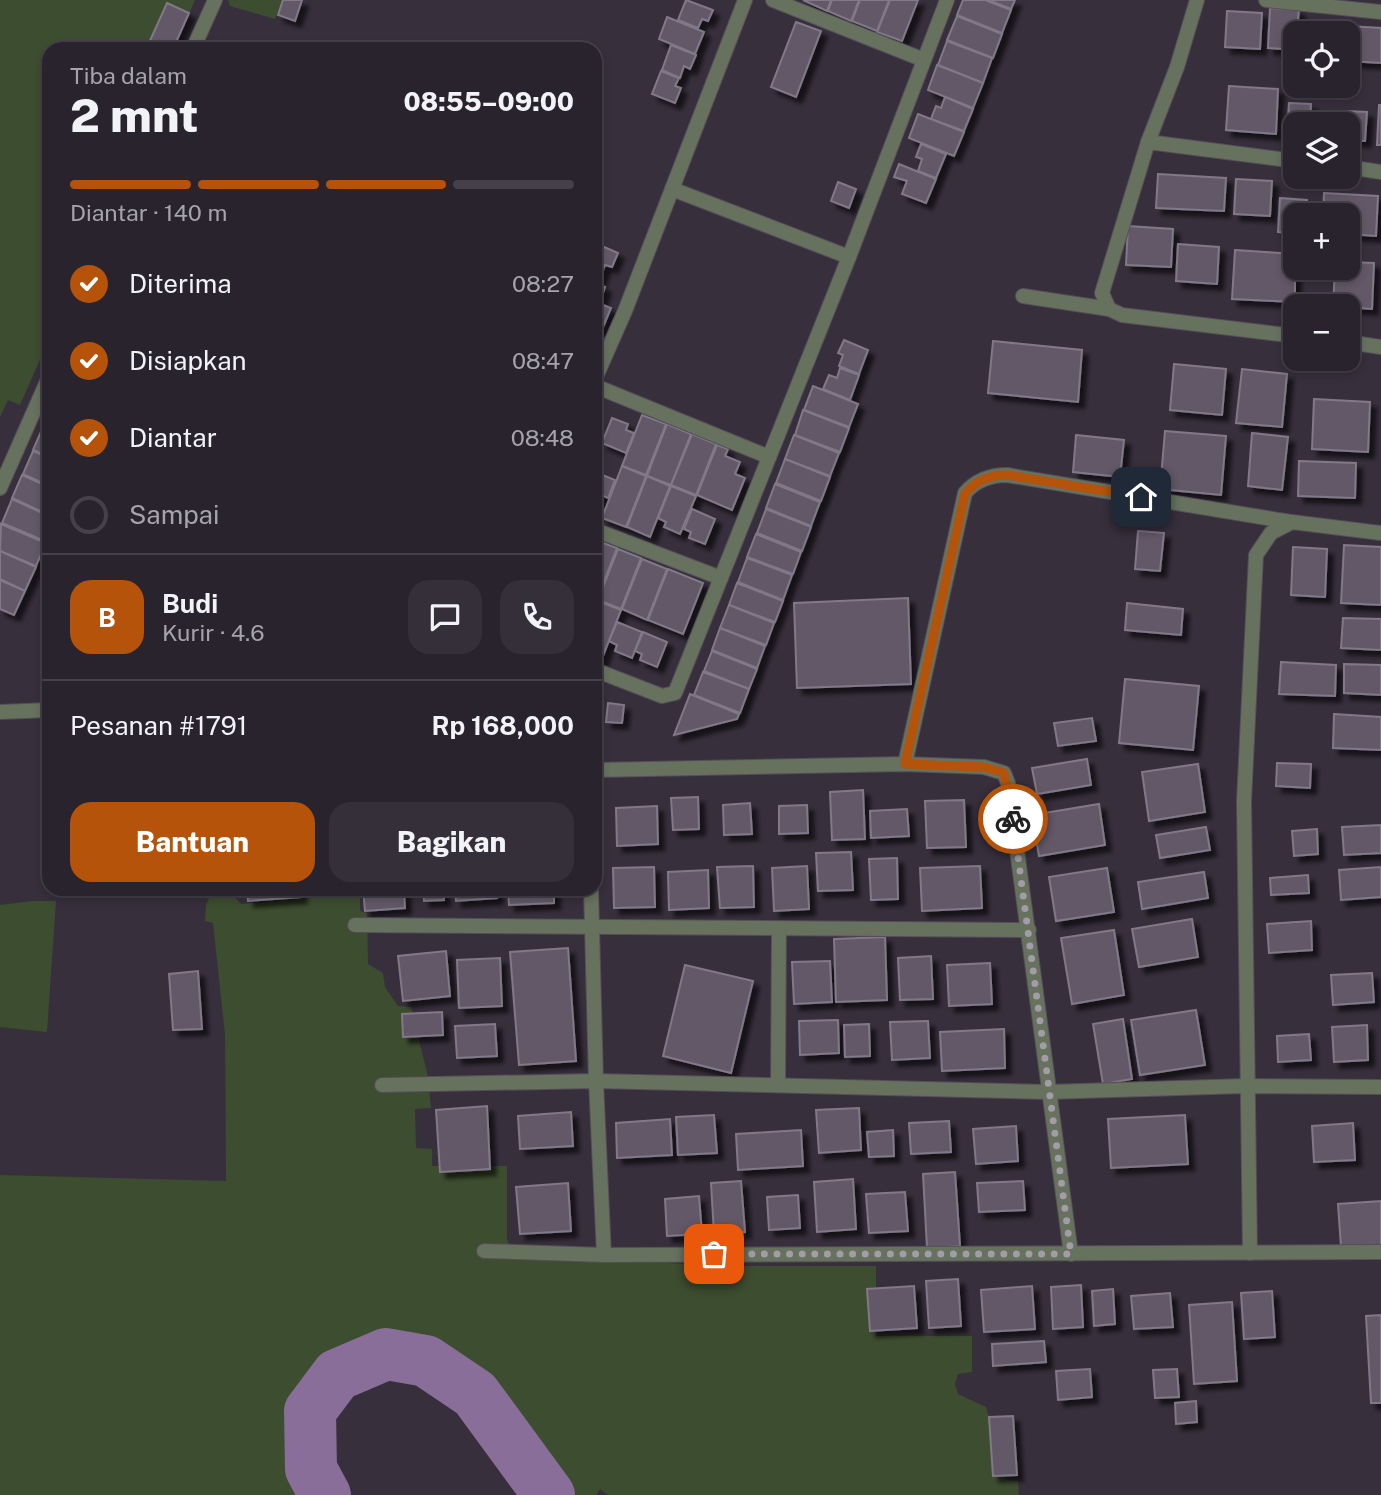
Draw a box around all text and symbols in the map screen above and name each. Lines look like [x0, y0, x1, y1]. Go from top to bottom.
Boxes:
map controls [1283, 21, 1360, 371]
button: locate [1283, 21, 1360, 98]
text: Tiba dalam [70, 62, 187, 89]
text: 08:55–09:00 [403, 86, 574, 117]
text: 2 mnt [70, 88, 198, 142]
button: layers [1283, 112, 1360, 189]
text: Diantar · 140 m [70, 199, 227, 226]
button: + [1283, 203, 1360, 280]
icon: check [70, 265, 108, 303]
text: Diterima [129, 268, 232, 299]
text: 08:27 [512, 270, 574, 297]
button: − [1283, 294, 1360, 371]
icon: check [70, 342, 108, 380]
text: Disiapkan [129, 345, 247, 376]
text: 08:47 [512, 347, 574, 374]
icon: check [70, 419, 108, 457]
text: Diantar [129, 422, 217, 453]
text: 08:48 [511, 424, 574, 451]
pin [1111, 467, 1171, 527]
icon: home [1122, 478, 1160, 516]
text: Sampai [129, 499, 219, 530]
button: chat [408, 580, 482, 654]
button: phone [500, 580, 574, 654]
text: Budi [162, 588, 218, 619]
text: B [98, 602, 116, 633]
text: Kurir · 4.6 [162, 619, 265, 646]
text: Pesanan #1791 [70, 710, 247, 741]
text: Rp 168,000 [431, 710, 574, 741]
courier [978, 784, 1048, 854]
icon: bike [994, 800, 1032, 838]
button: Bantuan [70, 802, 315, 882]
button: Bagikan [329, 802, 574, 882]
pin [684, 1224, 744, 1284]
icon: bag [695, 1235, 733, 1273]

